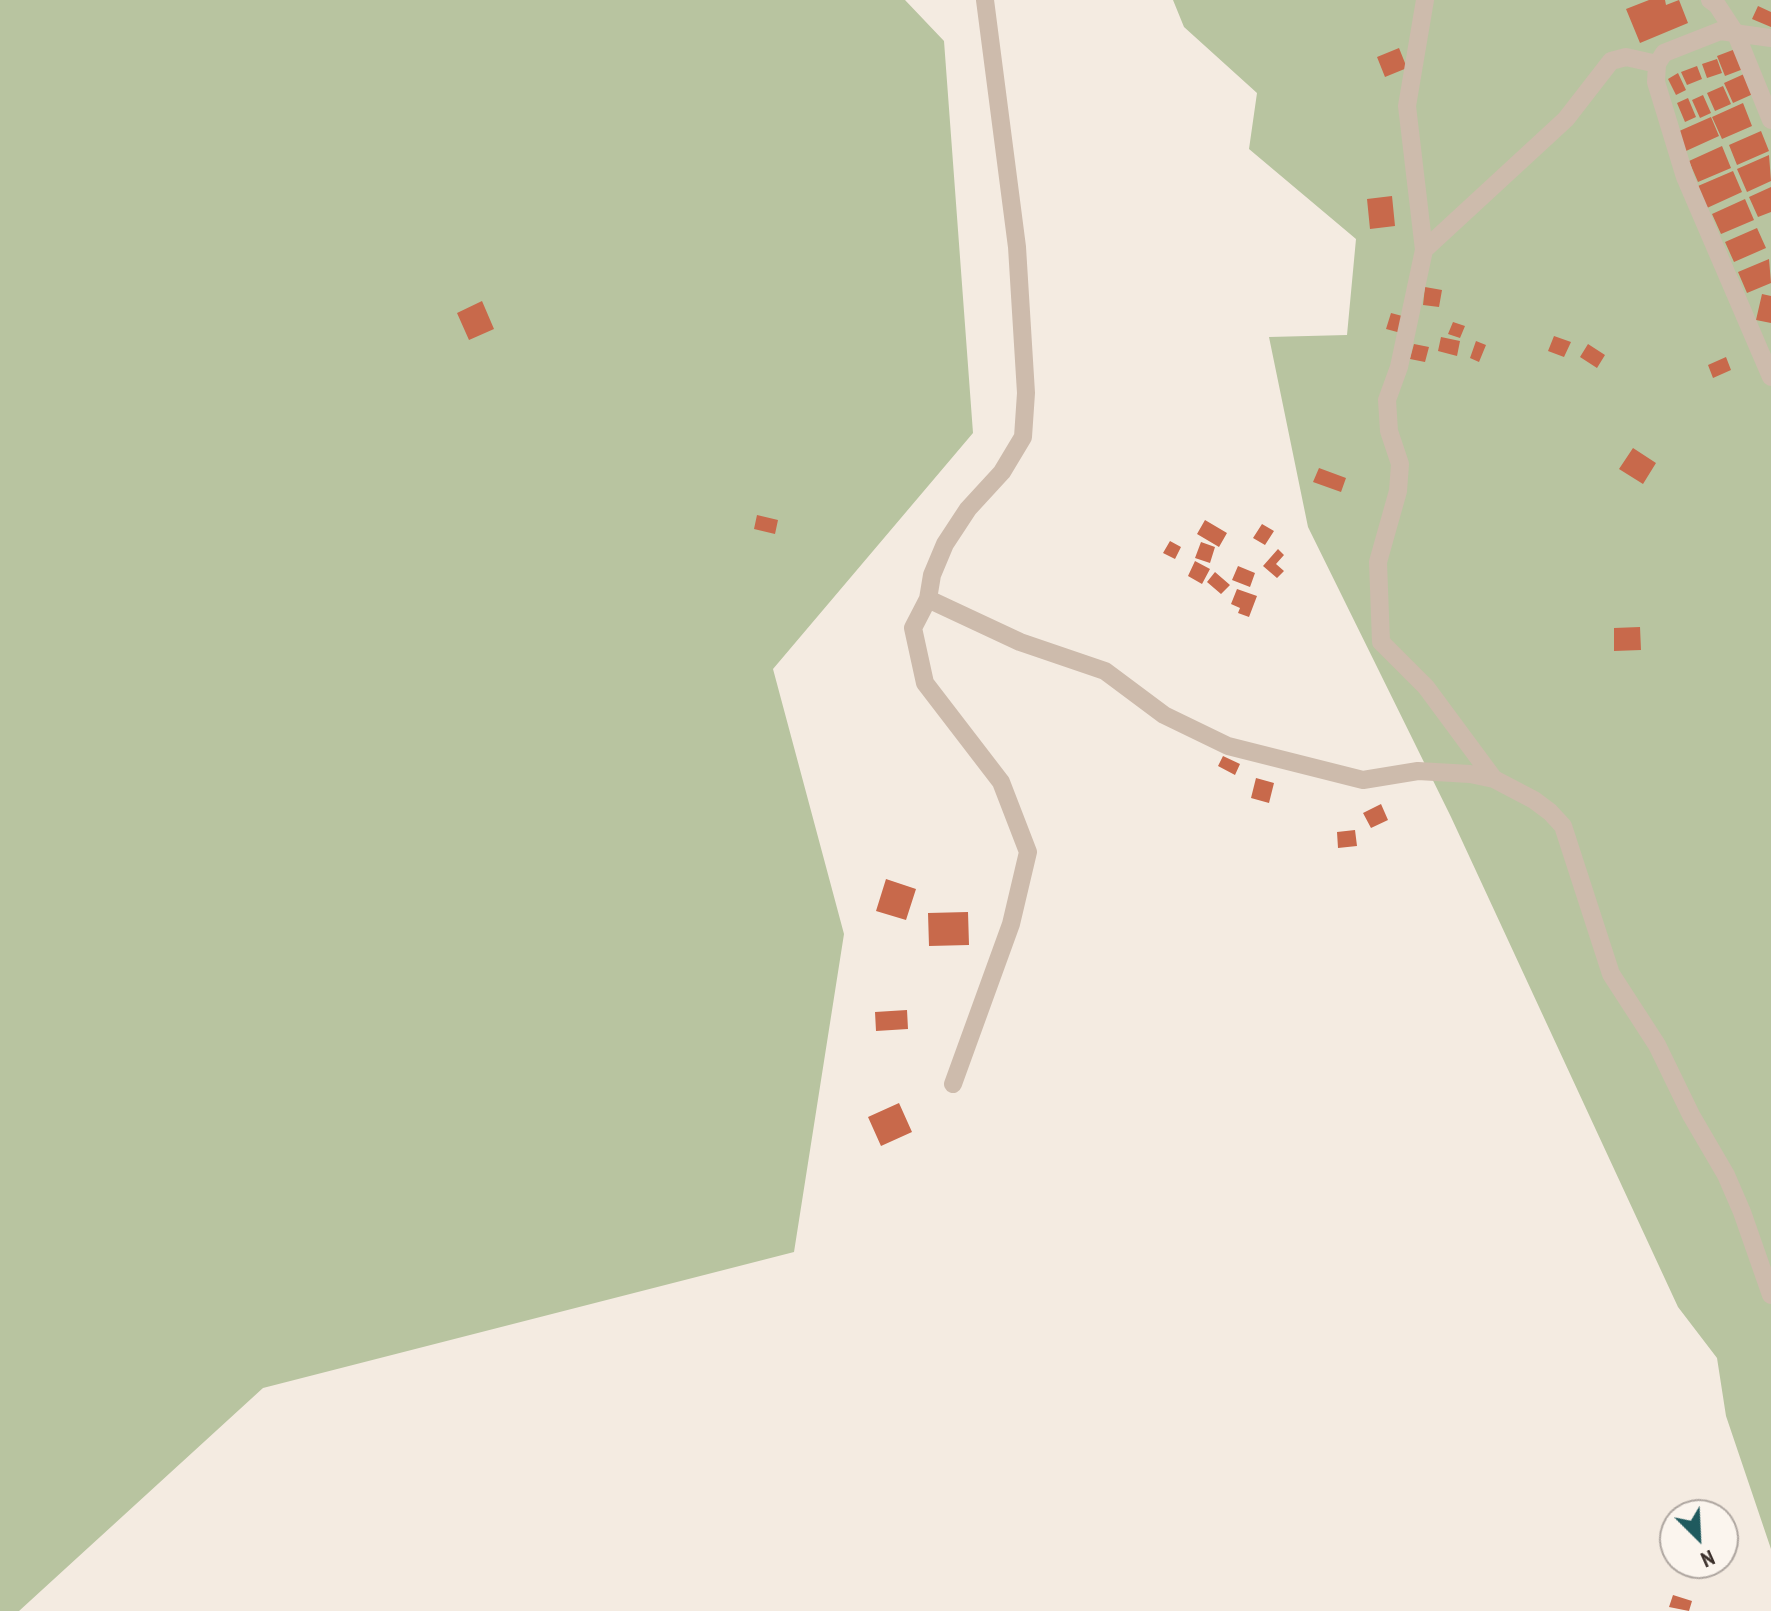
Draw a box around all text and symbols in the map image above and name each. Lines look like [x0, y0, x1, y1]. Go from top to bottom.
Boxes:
north arrow [1659, 1499, 1739, 1579]
text: N [1697, 1544, 1719, 1574]

